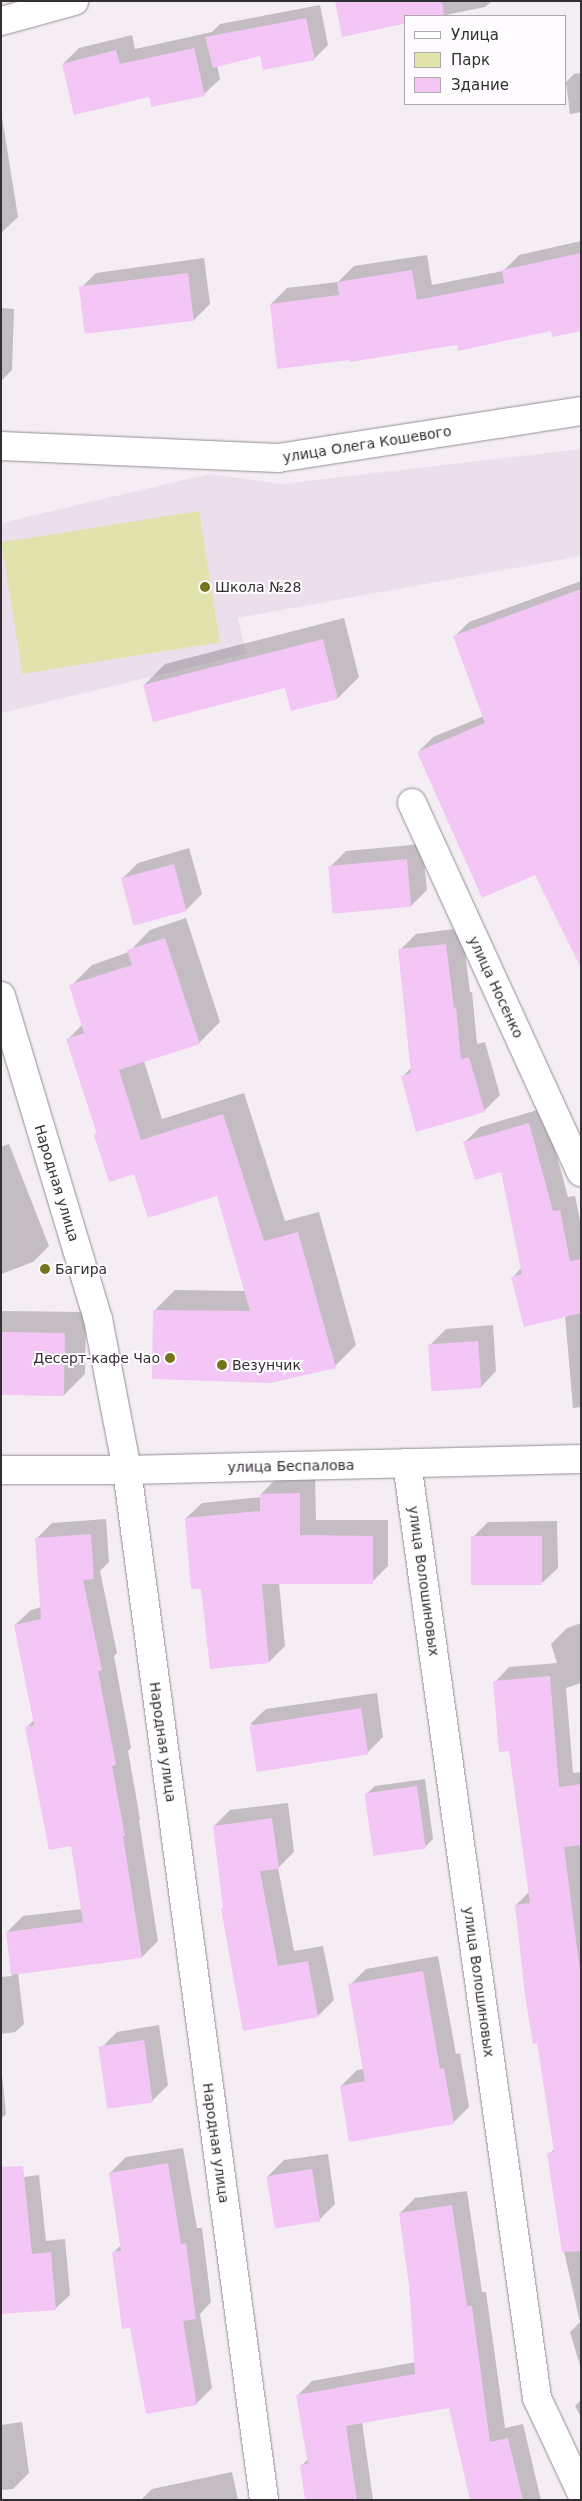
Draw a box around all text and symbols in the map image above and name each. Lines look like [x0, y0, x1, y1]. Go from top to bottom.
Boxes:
legend [404, 15, 567, 105]
text: Улица [451, 26, 499, 44]
text: Парк [451, 51, 490, 69]
text: Здание [451, 76, 509, 94]
street label: улица Олега Кошевого [281, 422, 453, 466]
place label: Школа №28 [215, 579, 301, 595]
marker: Школа №28 [199, 581, 211, 593]
street label: улица Носенко [465, 933, 527, 1041]
street label: Народная улица [31, 1123, 83, 1243]
place label: Багира [55, 1261, 107, 1277]
marker: Багира [39, 1263, 51, 1275]
place label: Десерт-кафе Чао [33, 1350, 160, 1366]
marker: Десерт-кафе Чао [164, 1352, 176, 1364]
place label: Везунчик [232, 1357, 301, 1373]
marker: Везунчик [216, 1359, 228, 1371]
street label: улица Беспалова [227, 1456, 355, 1476]
street label: улица Волошиновых [405, 1505, 443, 1657]
street label: Народная улица [146, 1681, 180, 1803]
street label: улица Волошиновых [460, 1906, 498, 2058]
street label: Народная улица [199, 2082, 233, 2204]

